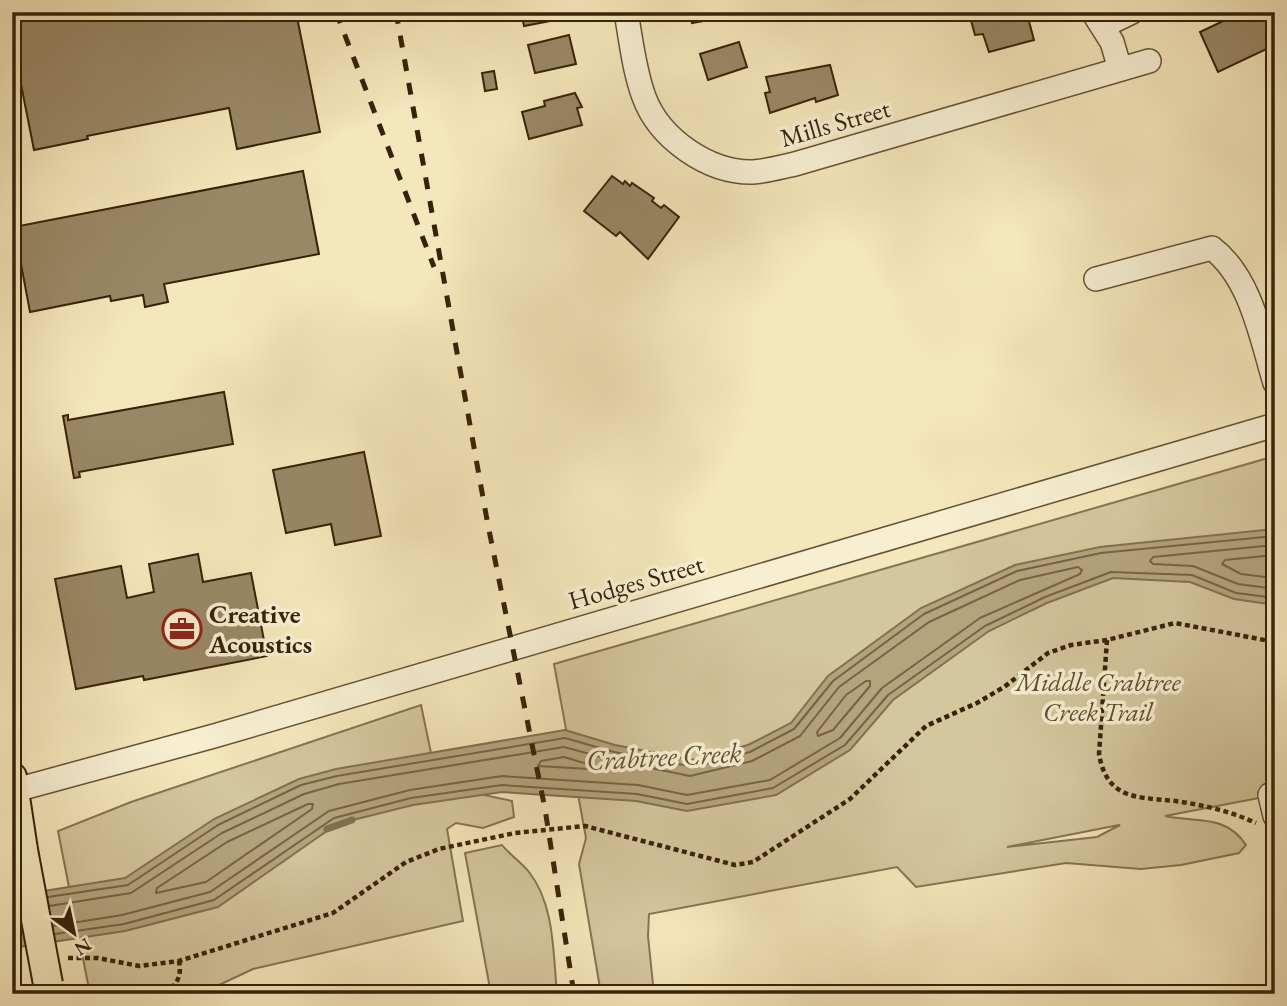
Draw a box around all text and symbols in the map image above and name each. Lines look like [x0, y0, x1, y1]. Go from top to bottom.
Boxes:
street label: Mills Street [776, 91, 894, 155]
street label: Hodges Street [564, 546, 708, 618]
place label: Creative Acoustics [208, 597, 312, 661]
office icon: Creative Acoustics [161, 608, 203, 650]
park label: Middle Crabtree Creek Trail [1013, 665, 1182, 729]
water label: Crabtree Creek [585, 734, 743, 778]
north arrow [38, 898, 108, 968]
text: N [69, 932, 96, 962]

